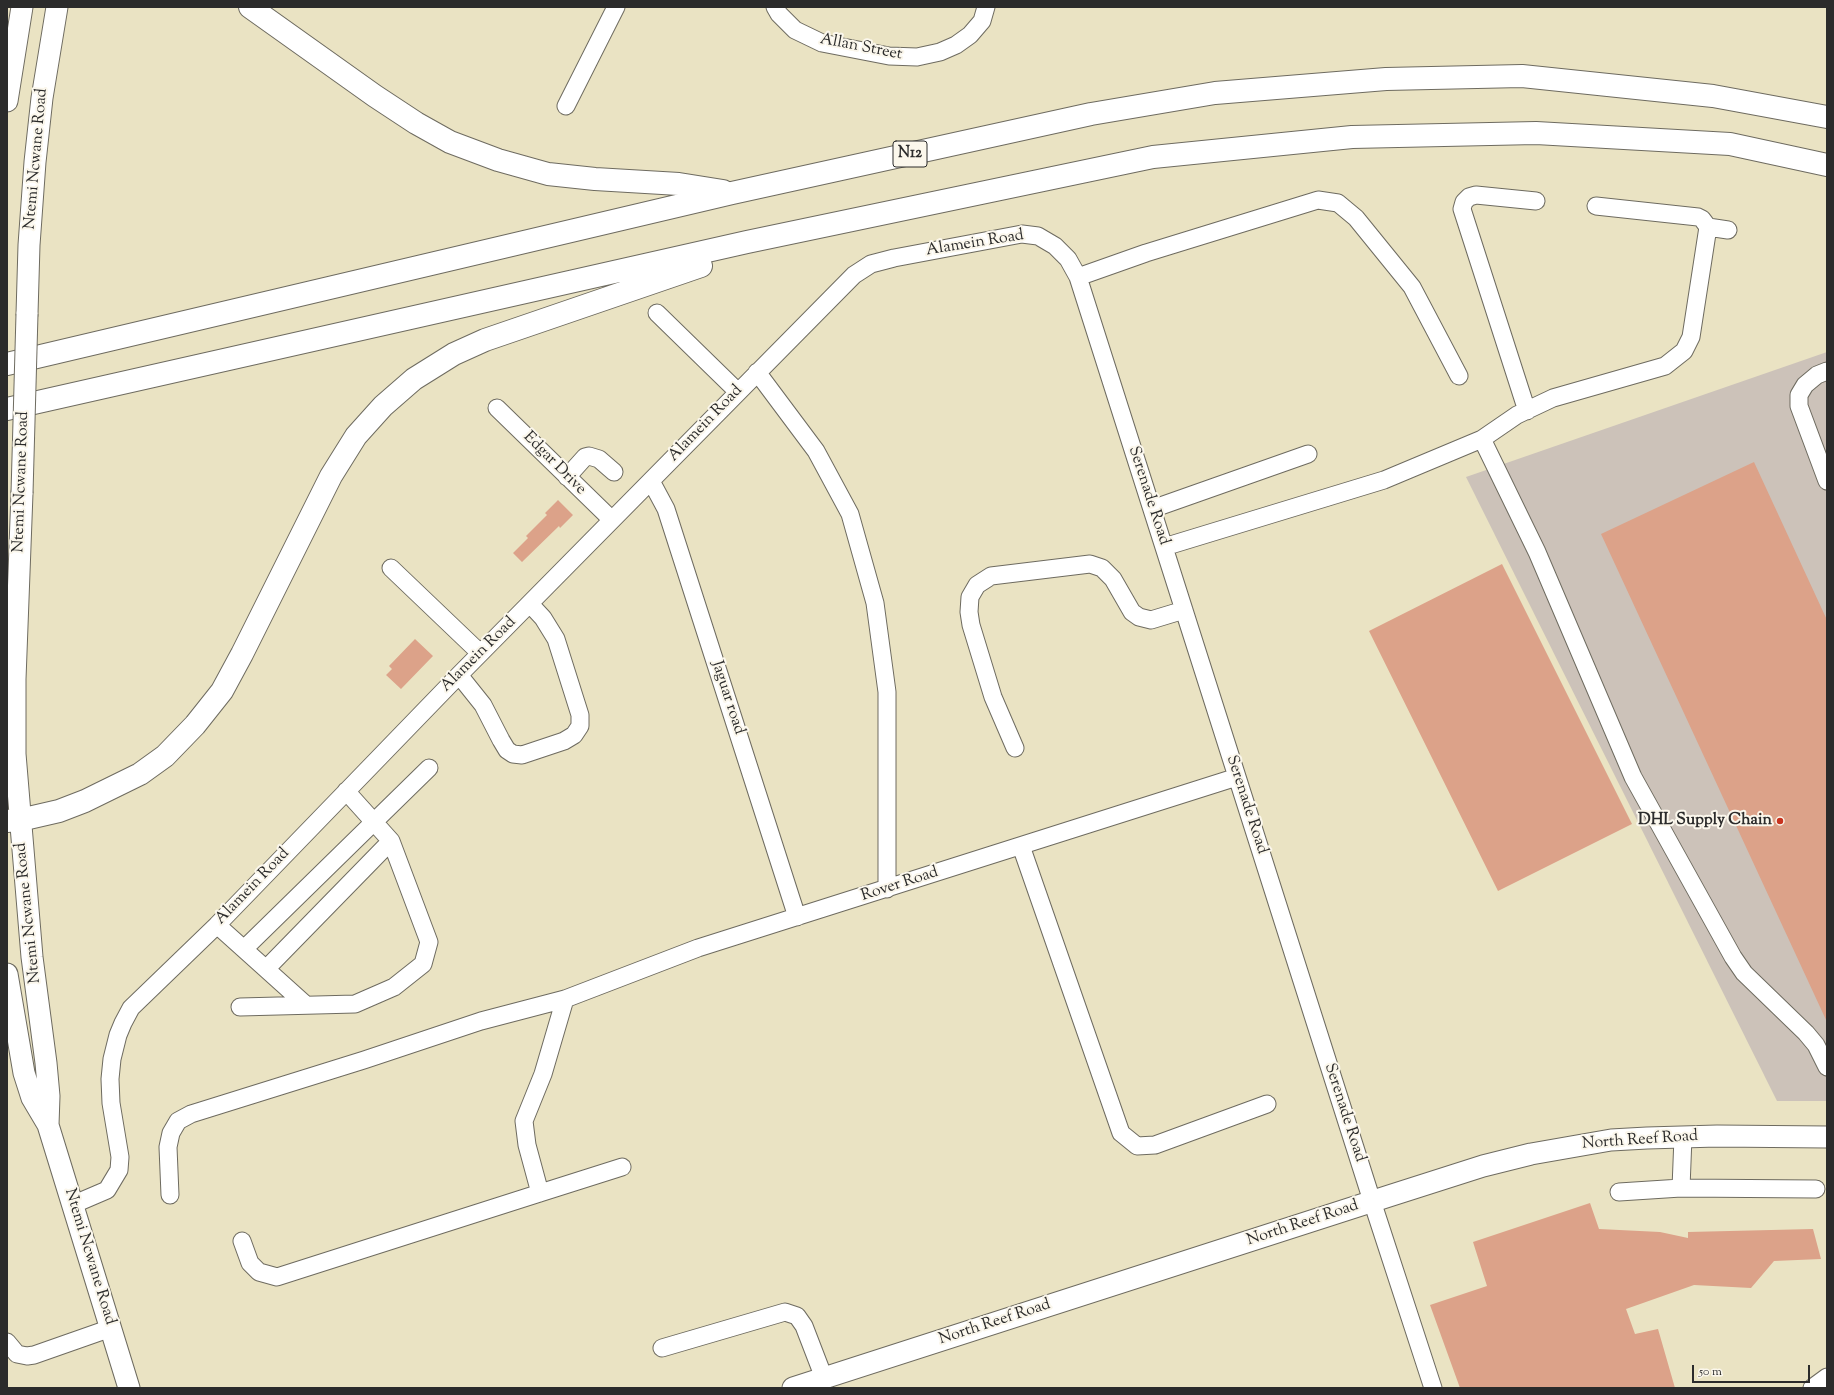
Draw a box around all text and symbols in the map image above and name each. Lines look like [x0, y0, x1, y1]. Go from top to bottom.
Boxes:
street label: Allan Street [818, 31, 904, 65]
street label: Ntemi Ncwane Road [21, 88, 53, 230]
road number: N12 [893, 141, 927, 167]
street label: Alamein Road [925, 227, 1025, 261]
street label: Alamein Road [665, 382, 747, 466]
street label: Ntemi Ncwane Road [10, 411, 34, 553]
street label: Edgar Drive [518, 428, 590, 500]
street label: Serenade Road [1123, 444, 1173, 548]
street label: Alamein Road [437, 613, 521, 697]
street label: Jaguar road [706, 659, 748, 737]
street label: Serenade Road [1221, 753, 1271, 857]
place label: DHL Supply Chain [1638, 811, 1772, 831]
marker: DHL Supply Chain [1775, 816, 1785, 826]
street label: Ntemi Ncwane Road [12, 842, 46, 984]
street label: Alamein Road [212, 845, 294, 929]
street label: Rover Road [859, 864, 941, 906]
street label: Serenade Road [1319, 1061, 1369, 1165]
street label: North Reef Road [1581, 1127, 1699, 1155]
street label: Ntemi Ncwane Road [59, 1186, 119, 1328]
street label: North Reef Road [1245, 1197, 1361, 1251]
street label: North Reef Road [937, 1296, 1053, 1350]
scale bar [1694, 1357, 1812, 1383]
text: 50 m [1699, 1363, 1722, 1381]

